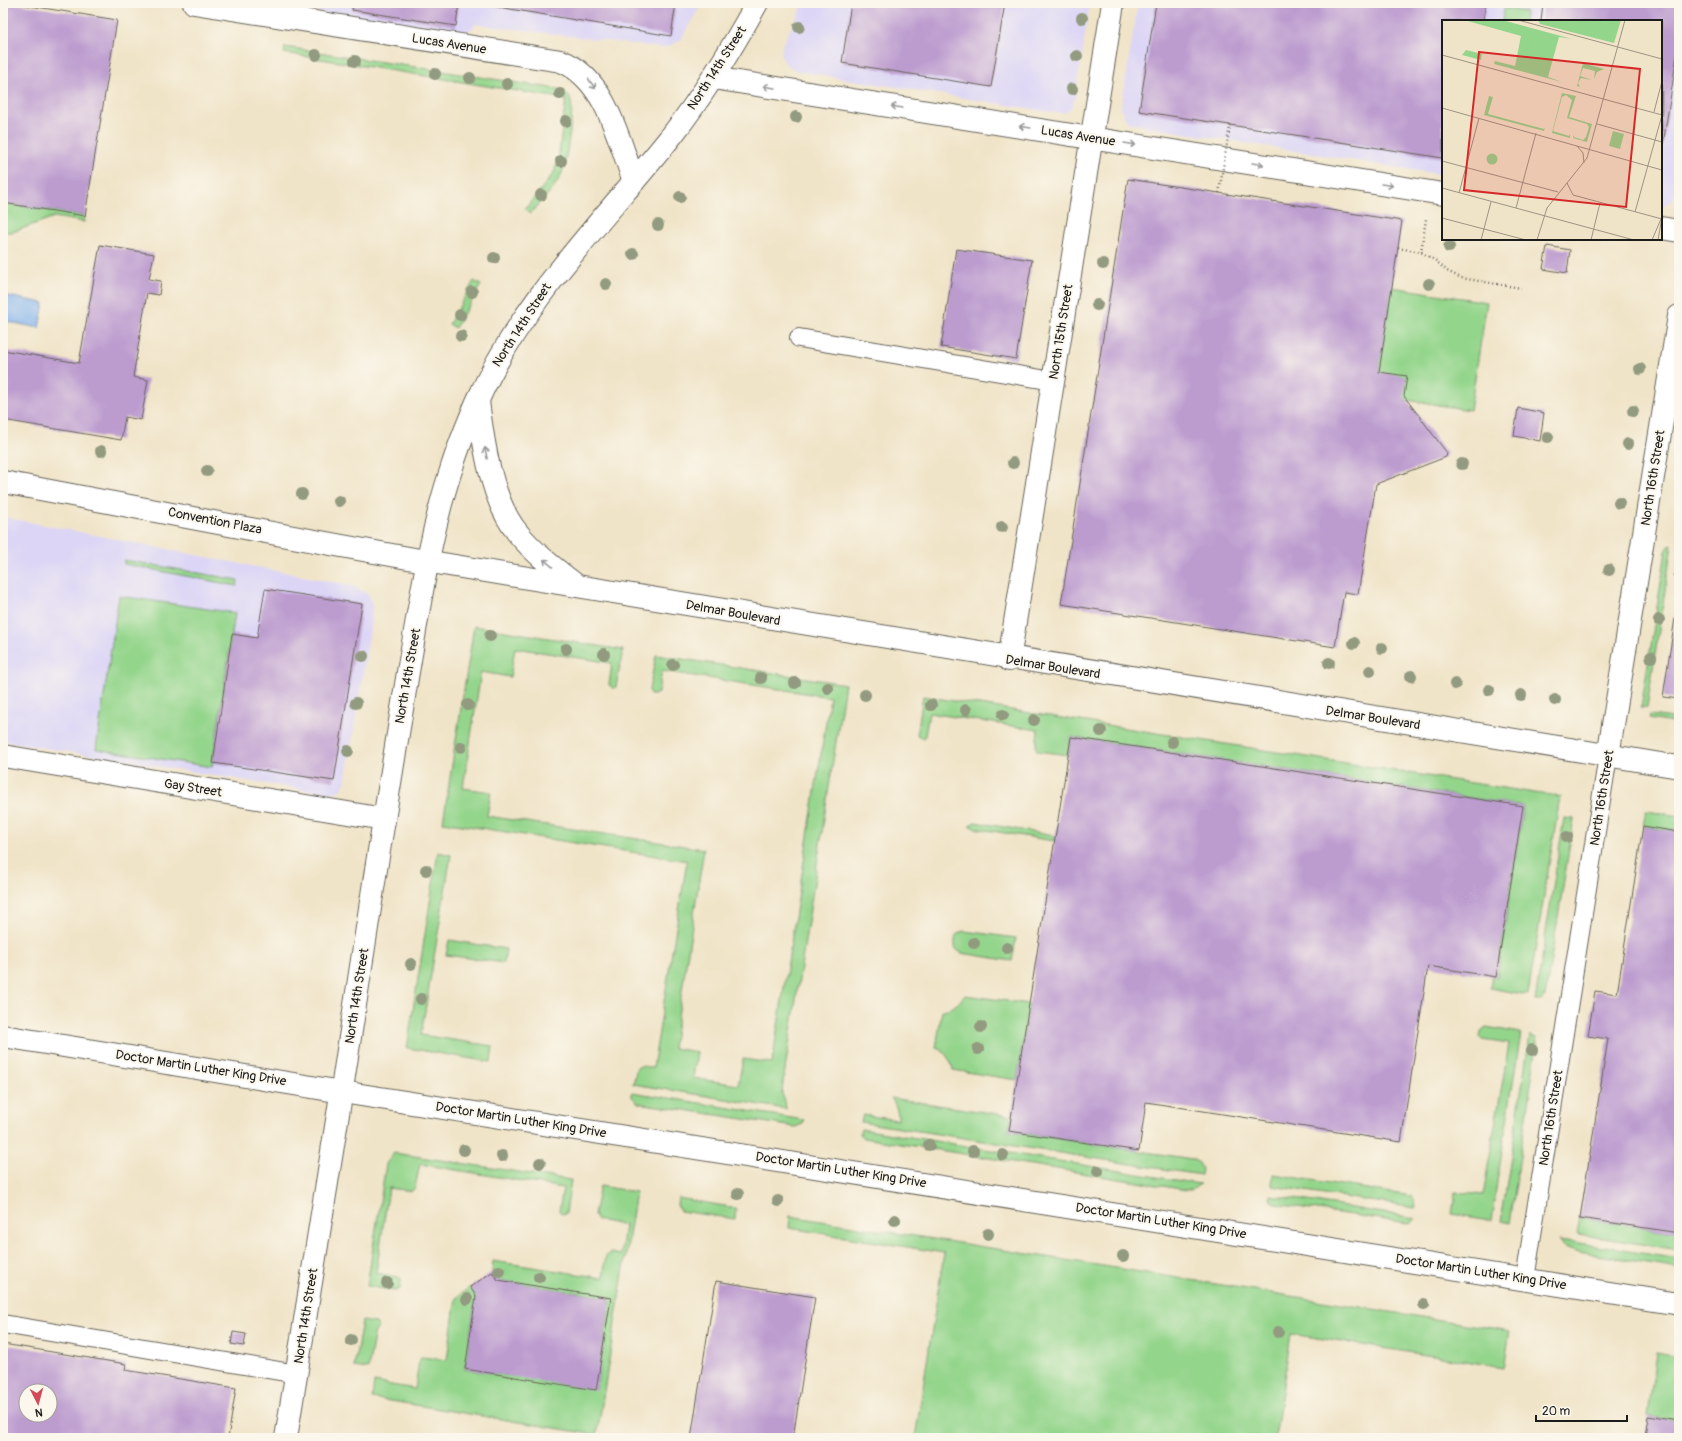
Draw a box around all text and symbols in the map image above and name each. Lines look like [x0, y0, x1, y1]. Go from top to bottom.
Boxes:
inset map [1442, 20, 1662, 240]
street label: North 14th Street [684, 22, 750, 113]
street label: Lucas Avenue [411, 30, 488, 58]
one-way arrow [588, 78, 596, 89]
one-way arrow [762, 83, 775, 91]
one-way arrow [891, 103, 904, 111]
street label: Lucas Avenue [1040, 122, 1117, 150]
one-way arrow [1019, 123, 1032, 131]
one-way arrow [1123, 140, 1136, 148]
one-way arrow [1252, 160, 1265, 168]
one-way arrow [1380, 181, 1393, 189]
street label: North 14th Street [489, 279, 555, 370]
street label: North 15th Street [1046, 283, 1077, 381]
street label: North 16th Street [1638, 428, 1669, 527]
one-way arrow [481, 447, 489, 460]
street label: Convention Plaza [167, 504, 263, 538]
one-way arrow [543, 559, 553, 568]
street label: Delmar Boulevard [684, 597, 782, 629]
street label: North 14th Street [392, 626, 424, 725]
street label: Delmar Boulevard [1004, 652, 1102, 682]
street label: Delmar Boulevard [1324, 703, 1422, 733]
street label: North 16th Street [1587, 748, 1618, 847]
street label: Gay Street [163, 776, 224, 801]
street label: North 14th Street [342, 946, 373, 1045]
street label: Doctor Martin Luther King Drive [114, 1047, 288, 1089]
street label: North 16th Street [1536, 1068, 1567, 1167]
street label: Doctor Martin Luther King Drive [434, 1099, 608, 1141]
street label: Doctor Martin Luther King Drive [754, 1149, 928, 1191]
street label: Doctor Martin Luther King Drive [1074, 1200, 1248, 1242]
street label: Doctor Martin Luther King Drive [1394, 1251, 1568, 1293]
street label: North 14th Street [291, 1266, 322, 1365]
north arrow [18, 1383, 58, 1423]
scale bar [1536, 1397, 1627, 1423]
text: 20 m [1542, 1404, 1571, 1419]
text: N [34, 1406, 43, 1419]

